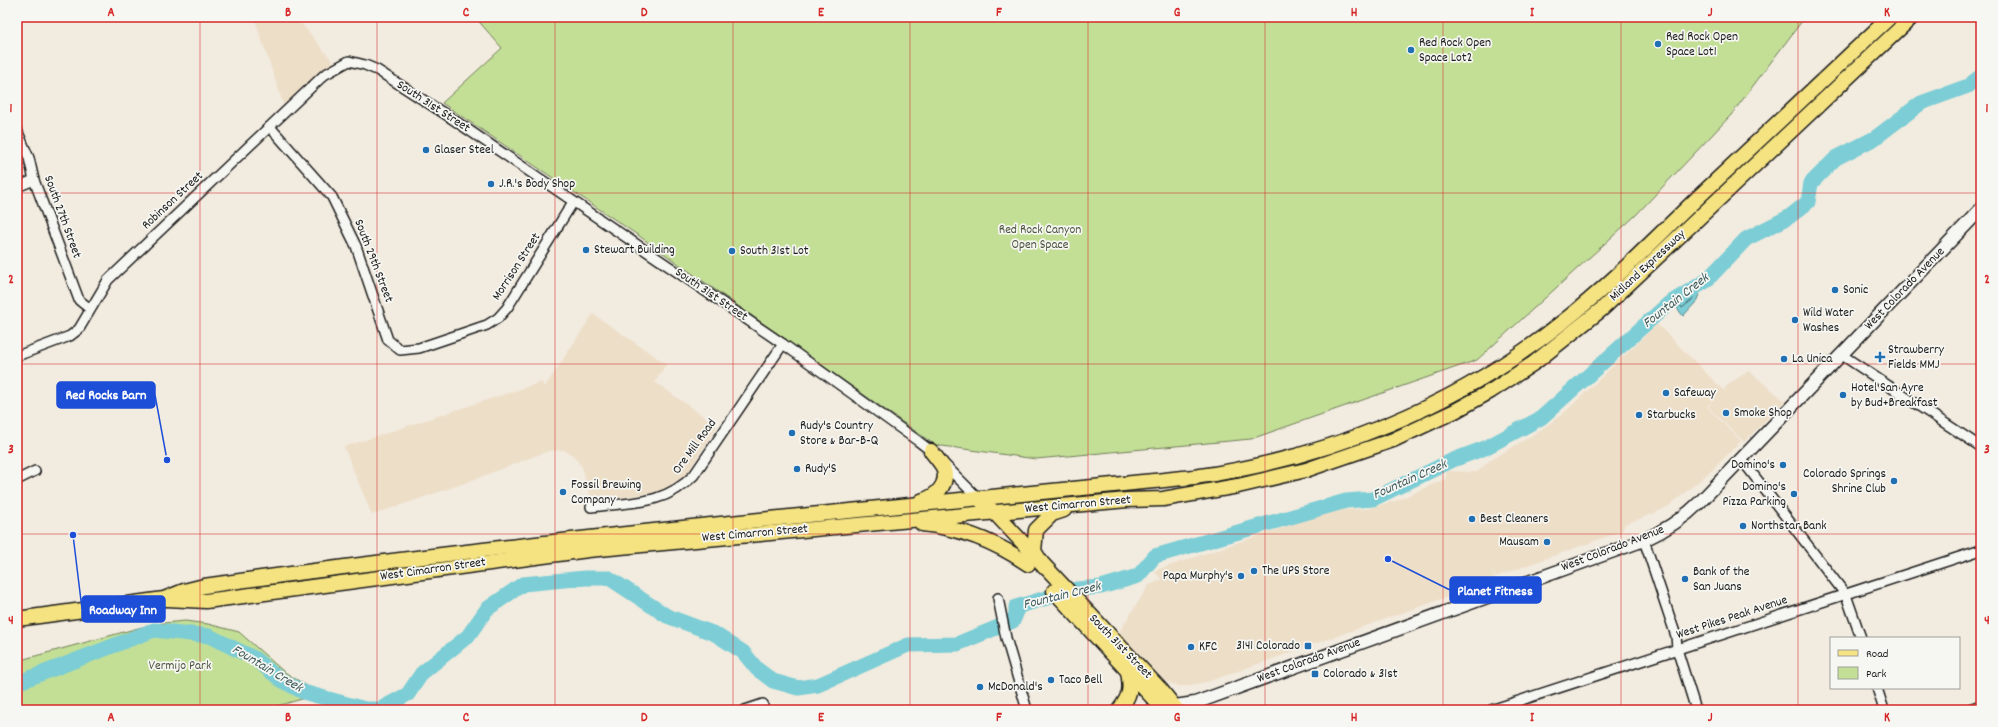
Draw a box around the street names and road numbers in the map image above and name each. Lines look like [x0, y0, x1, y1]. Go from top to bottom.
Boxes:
street label: South 31st Street [392, 76, 474, 138]
street label: Robinson Street [138, 167, 208, 235]
street label: South 27th Street [38, 173, 86, 261]
street label: South 29th Street [348, 217, 398, 306]
street label: Midland Expressway [1606, 225, 1691, 306]
street label: Morrison Street [488, 229, 546, 305]
street label: West Colorado Avenue [1860, 243, 1950, 335]
street label: South 31st Street [671, 264, 751, 327]
street label: Ore Mill Road [668, 415, 722, 479]
street label: West Cimarron Street [1024, 491, 1132, 519]
street label: West Cimarron Street [701, 520, 809, 548]
street label: West Colorado Avenue [1559, 521, 1667, 577]
street label: West Cimarron Street [379, 553, 487, 587]
street label: West Pikes Peak Avenue [1674, 591, 1790, 645]
street label: South 31st Street [1084, 610, 1156, 684]
street label: West Colorado Avenue [1255, 633, 1364, 689]

